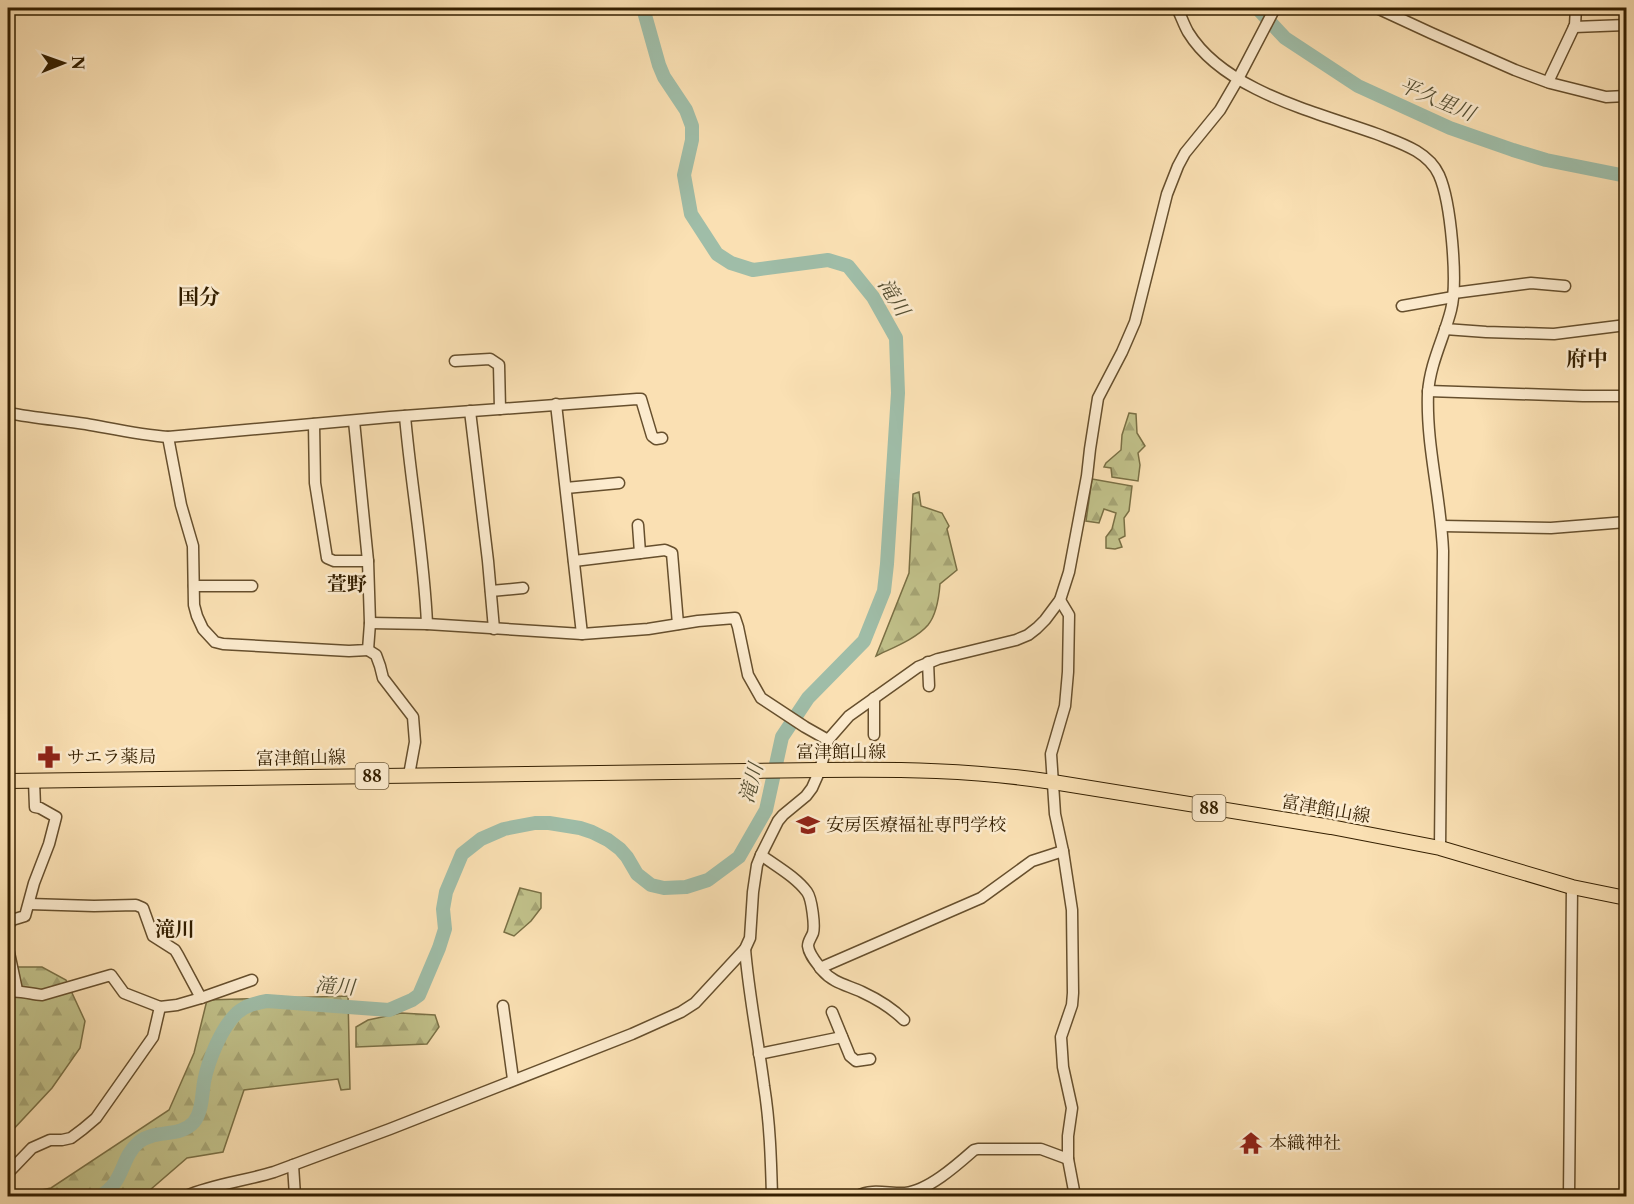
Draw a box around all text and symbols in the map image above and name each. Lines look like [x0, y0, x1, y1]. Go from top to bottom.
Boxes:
north arrow [33, 33, 93, 93]
text: N [68, 56, 88, 70]
water label: 平久里川 [1395, 72, 1480, 126]
water label: 滝川 [873, 274, 916, 322]
district label: 国分 [178, 284, 220, 309]
district label: 府中 [1566, 346, 1608, 371]
district label: 萱野 [327, 572, 367, 596]
street label: 富津館山線 [796, 741, 886, 763]
pharmacy icon: サエラ薬局 [36, 744, 62, 770]
place label: サエラ薬局 [67, 746, 156, 768]
street label: 富津館山線 [256, 746, 346, 770]
water label: 滝川 [734, 759, 768, 805]
road number: 88 [356, 763, 388, 789]
street label: 富津館山線 [1280, 790, 1372, 828]
road number: 88 [1192, 795, 1226, 821]
school or university icon: 安房医療福祉専門学校 [795, 812, 821, 838]
place label: 安房医療福祉専門学校 [826, 814, 1006, 836]
district label: 滝川 [155, 917, 195, 941]
water label: 滝川 [314, 973, 358, 1000]
temple icon: 本織神社 [1238, 1130, 1264, 1156]
place label: 本織神社 [1269, 1132, 1341, 1154]

